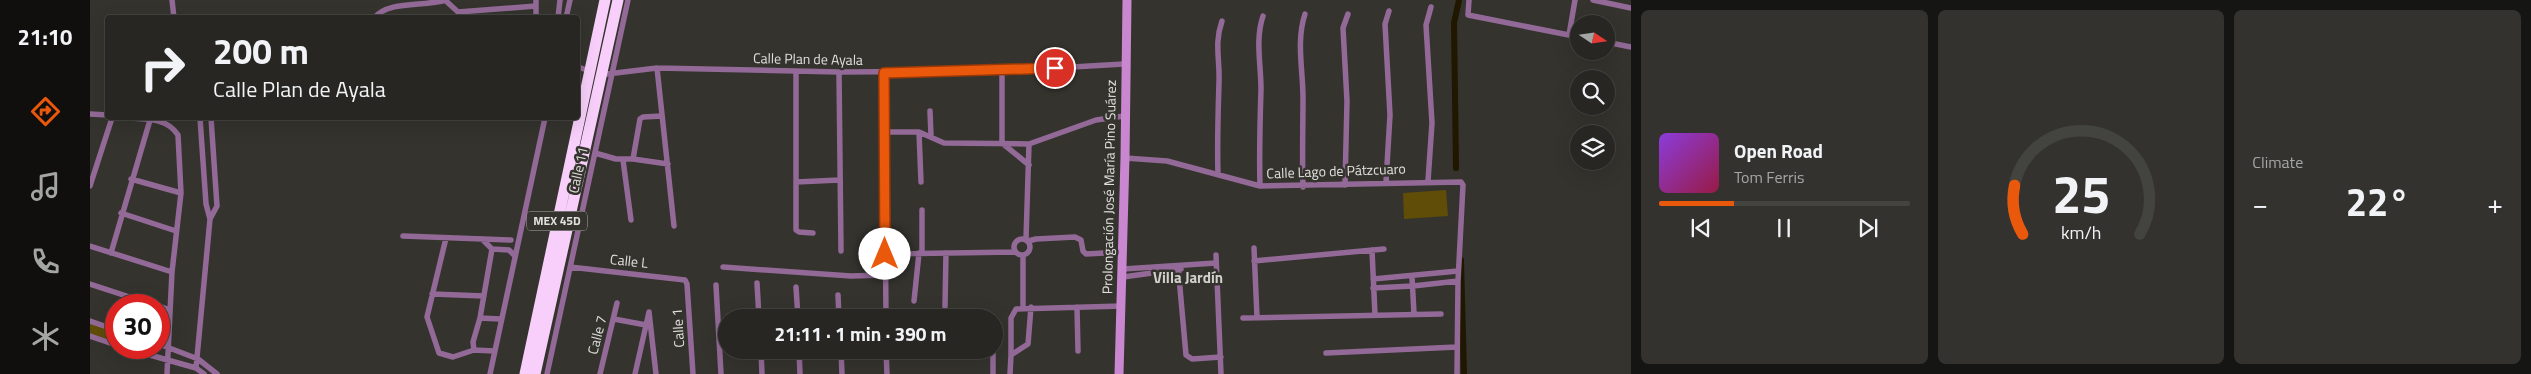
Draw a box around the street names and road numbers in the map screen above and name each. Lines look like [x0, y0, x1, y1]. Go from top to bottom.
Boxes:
street label: Calle Plan de Ayala [753, 47, 863, 70]
street label: Prolongación José María Pino Suárez [1096, 80, 1121, 294]
street label: Calle 11 [562, 145, 593, 195]
street label: Calle Lago de Pátzcuaro [1266, 158, 1406, 183]
road number: MEX 45D [527, 212, 587, 230]
street label: Calle L [609, 248, 649, 273]
street label: Calle 1 [666, 308, 689, 348]
street label: Calle 7 [582, 313, 611, 356]

